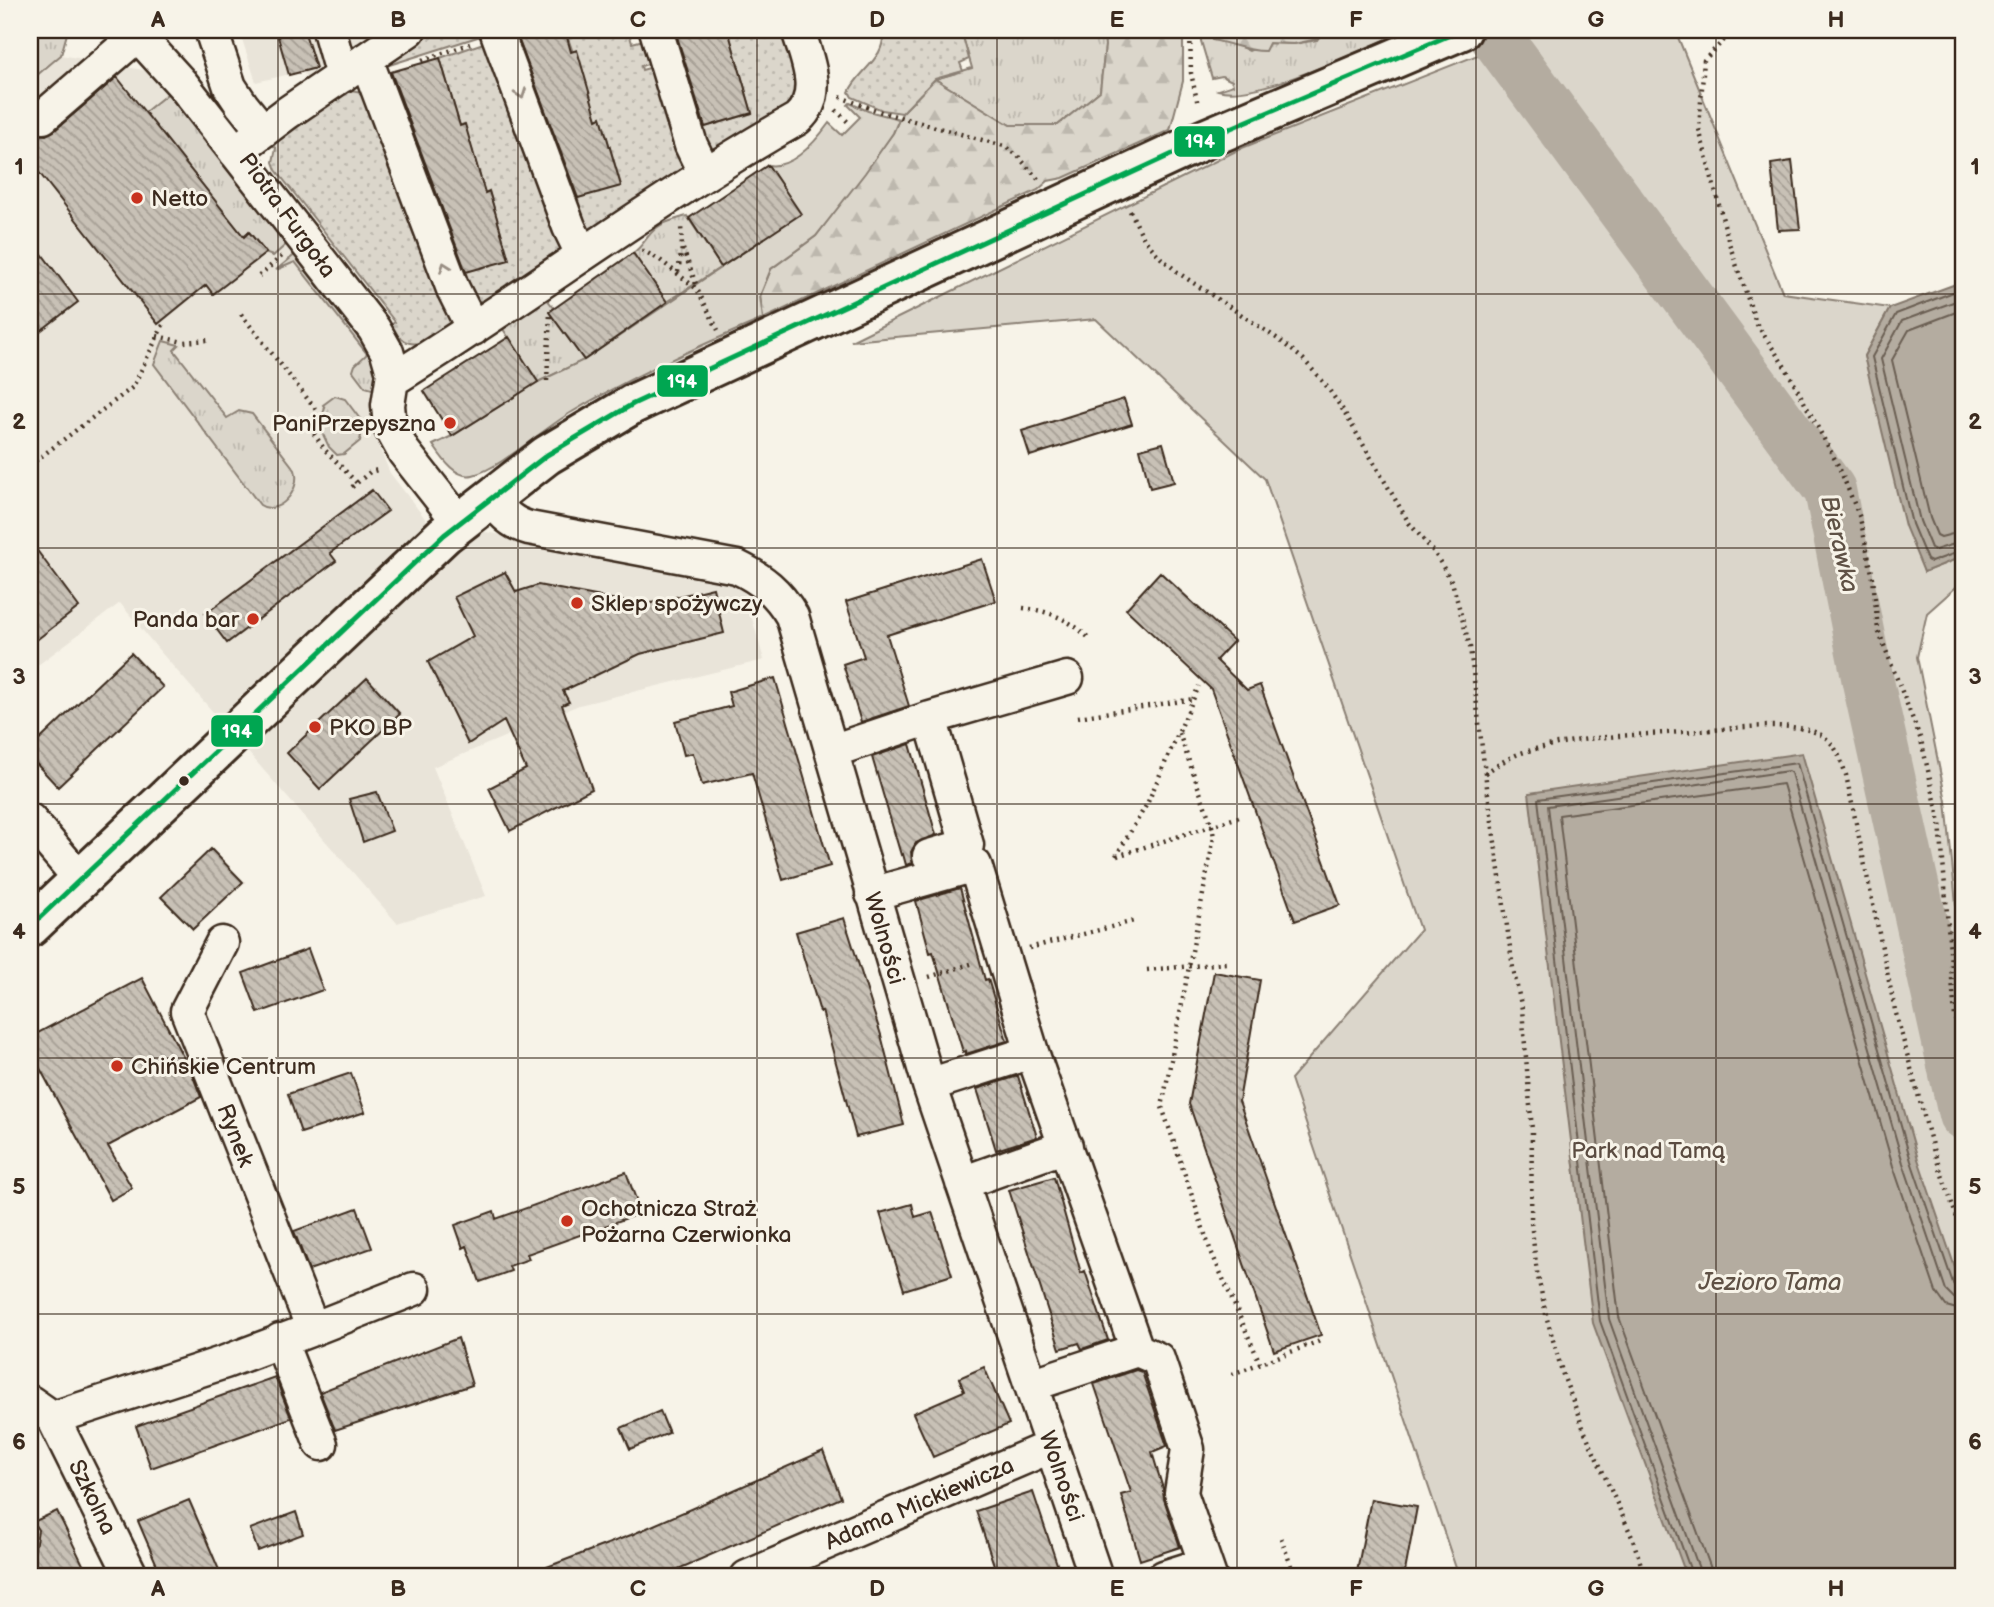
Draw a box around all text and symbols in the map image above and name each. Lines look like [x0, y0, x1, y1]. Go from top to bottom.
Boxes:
text: A [150, 6, 166, 34]
text: B [390, 6, 406, 34]
text: C [630, 6, 646, 34]
text: D [869, 6, 885, 34]
text: E [1110, 6, 1125, 34]
text: F [1349, 6, 1363, 34]
text: G [1588, 6, 1605, 34]
text: H [1827, 6, 1845, 34]
one-way arrow [512, 87, 526, 99]
line badge: 194 [1173, 125, 1226, 158]
text: 194 [1185, 131, 1215, 154]
street label: Piotra Furgoła [233, 148, 342, 283]
text: 1 [14, 153, 24, 181]
text: 1 [1970, 153, 1980, 181]
place label: Netto [151, 185, 208, 213]
marker: Netto [129, 190, 145, 206]
one-way arrow [439, 261, 453, 273]
line badge: 194 [656, 364, 709, 398]
text: 194 [667, 371, 697, 394]
text: 2 [12, 408, 26, 436]
text: 2 [1968, 408, 1982, 436]
place label: PaniPrzepyszna [272, 410, 436, 438]
marker: PaniPrzepyszna [442, 415, 458, 431]
water label: Bierawka [1814, 493, 1865, 595]
place label: Sklep spożywczy [591, 590, 763, 618]
marker: Sklep spożywczy [569, 595, 585, 611]
place label: Panda bar [133, 606, 240, 634]
marker: Panda bar [245, 611, 261, 627]
text: 3 [12, 663, 26, 691]
text: 3 [1968, 663, 1982, 691]
line badge: 194 [210, 714, 264, 748]
place label: PKO BP [329, 714, 413, 742]
marker: PKO BP [307, 719, 323, 735]
text: 194 [222, 721, 252, 744]
unlabelled marker [177, 774, 191, 788]
street label: Wolności [858, 889, 911, 987]
text: 4 [12, 918, 26, 946]
text: 4 [1968, 918, 1982, 946]
place label: Chińskie Centrum [131, 1053, 316, 1081]
marker: Chińskie Centrum [109, 1058, 125, 1074]
street label: Rynek [210, 1100, 260, 1171]
park label: Park nad Tamą [1571, 1137, 1726, 1165]
text: 5 [12, 1173, 26, 1201]
text: 5 [1968, 1173, 1982, 1201]
place label: Ochotnicza Straż Pożarna Czerwionka [581, 1195, 791, 1249]
marker: Ochotnicza Straż Pożarna Czerwionka [559, 1213, 575, 1229]
water label: Jezioro Tama [1697, 1268, 1842, 1297]
street label: Wolności [1032, 1427, 1090, 1525]
text: 6 [12, 1428, 26, 1456]
text: 6 [1968, 1428, 1982, 1456]
street label: Adama Mickiewicza [821, 1451, 1018, 1556]
street label: Szkolna [62, 1455, 122, 1540]
text: A [150, 1575, 166, 1603]
text: B [390, 1575, 406, 1603]
text: C [630, 1575, 646, 1603]
text: D [869, 1575, 885, 1603]
text: E [1110, 1575, 1125, 1603]
text: F [1349, 1575, 1363, 1603]
text: G [1588, 1575, 1605, 1603]
text: H [1827, 1575, 1845, 1603]

